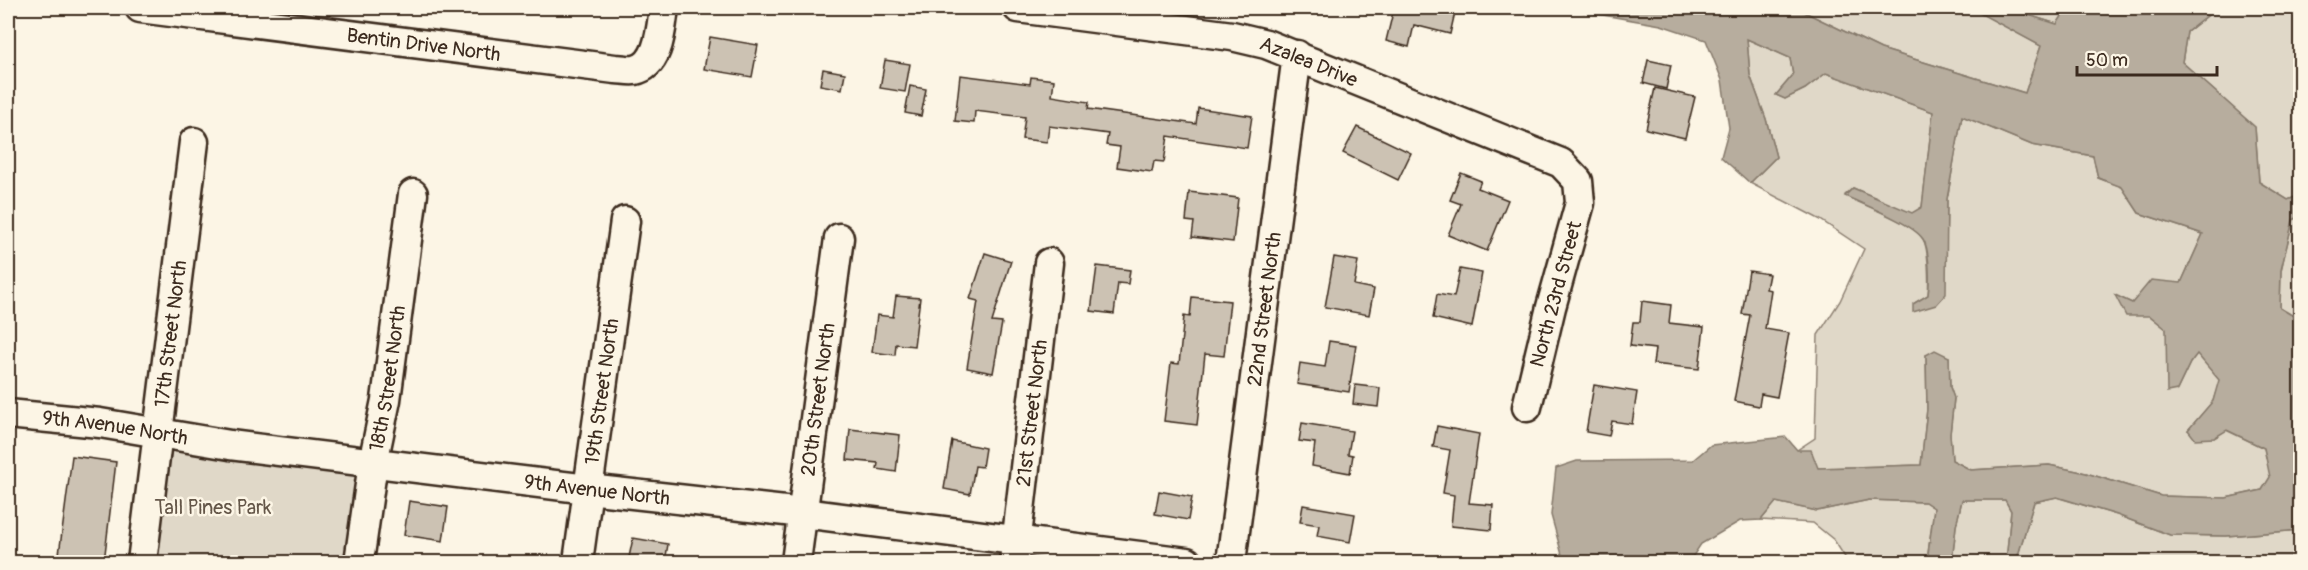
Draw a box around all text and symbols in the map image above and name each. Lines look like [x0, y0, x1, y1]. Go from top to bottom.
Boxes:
street label: Bentin Drive North [345, 22, 502, 67]
street label: Azalea Drive [1256, 30, 1362, 92]
scale bar [2077, 39, 2216, 77]
text: 50 m [2086, 49, 2128, 72]
street label: North 23rd Street [1525, 217, 1588, 370]
street label: 22nd Street North [1241, 230, 1286, 388]
street label: 17th Street North [149, 259, 192, 409]
street label: 18th Street North [363, 304, 411, 453]
street label: 19th Street North [579, 317, 624, 466]
street label: 20th Street North [795, 321, 840, 477]
street label: 21st Street North [1010, 338, 1052, 488]
street label: 9th Avenue North [41, 405, 190, 450]
street label: 9th Avenue North [523, 469, 671, 511]
park label: Tall Pines Park [155, 495, 272, 520]

